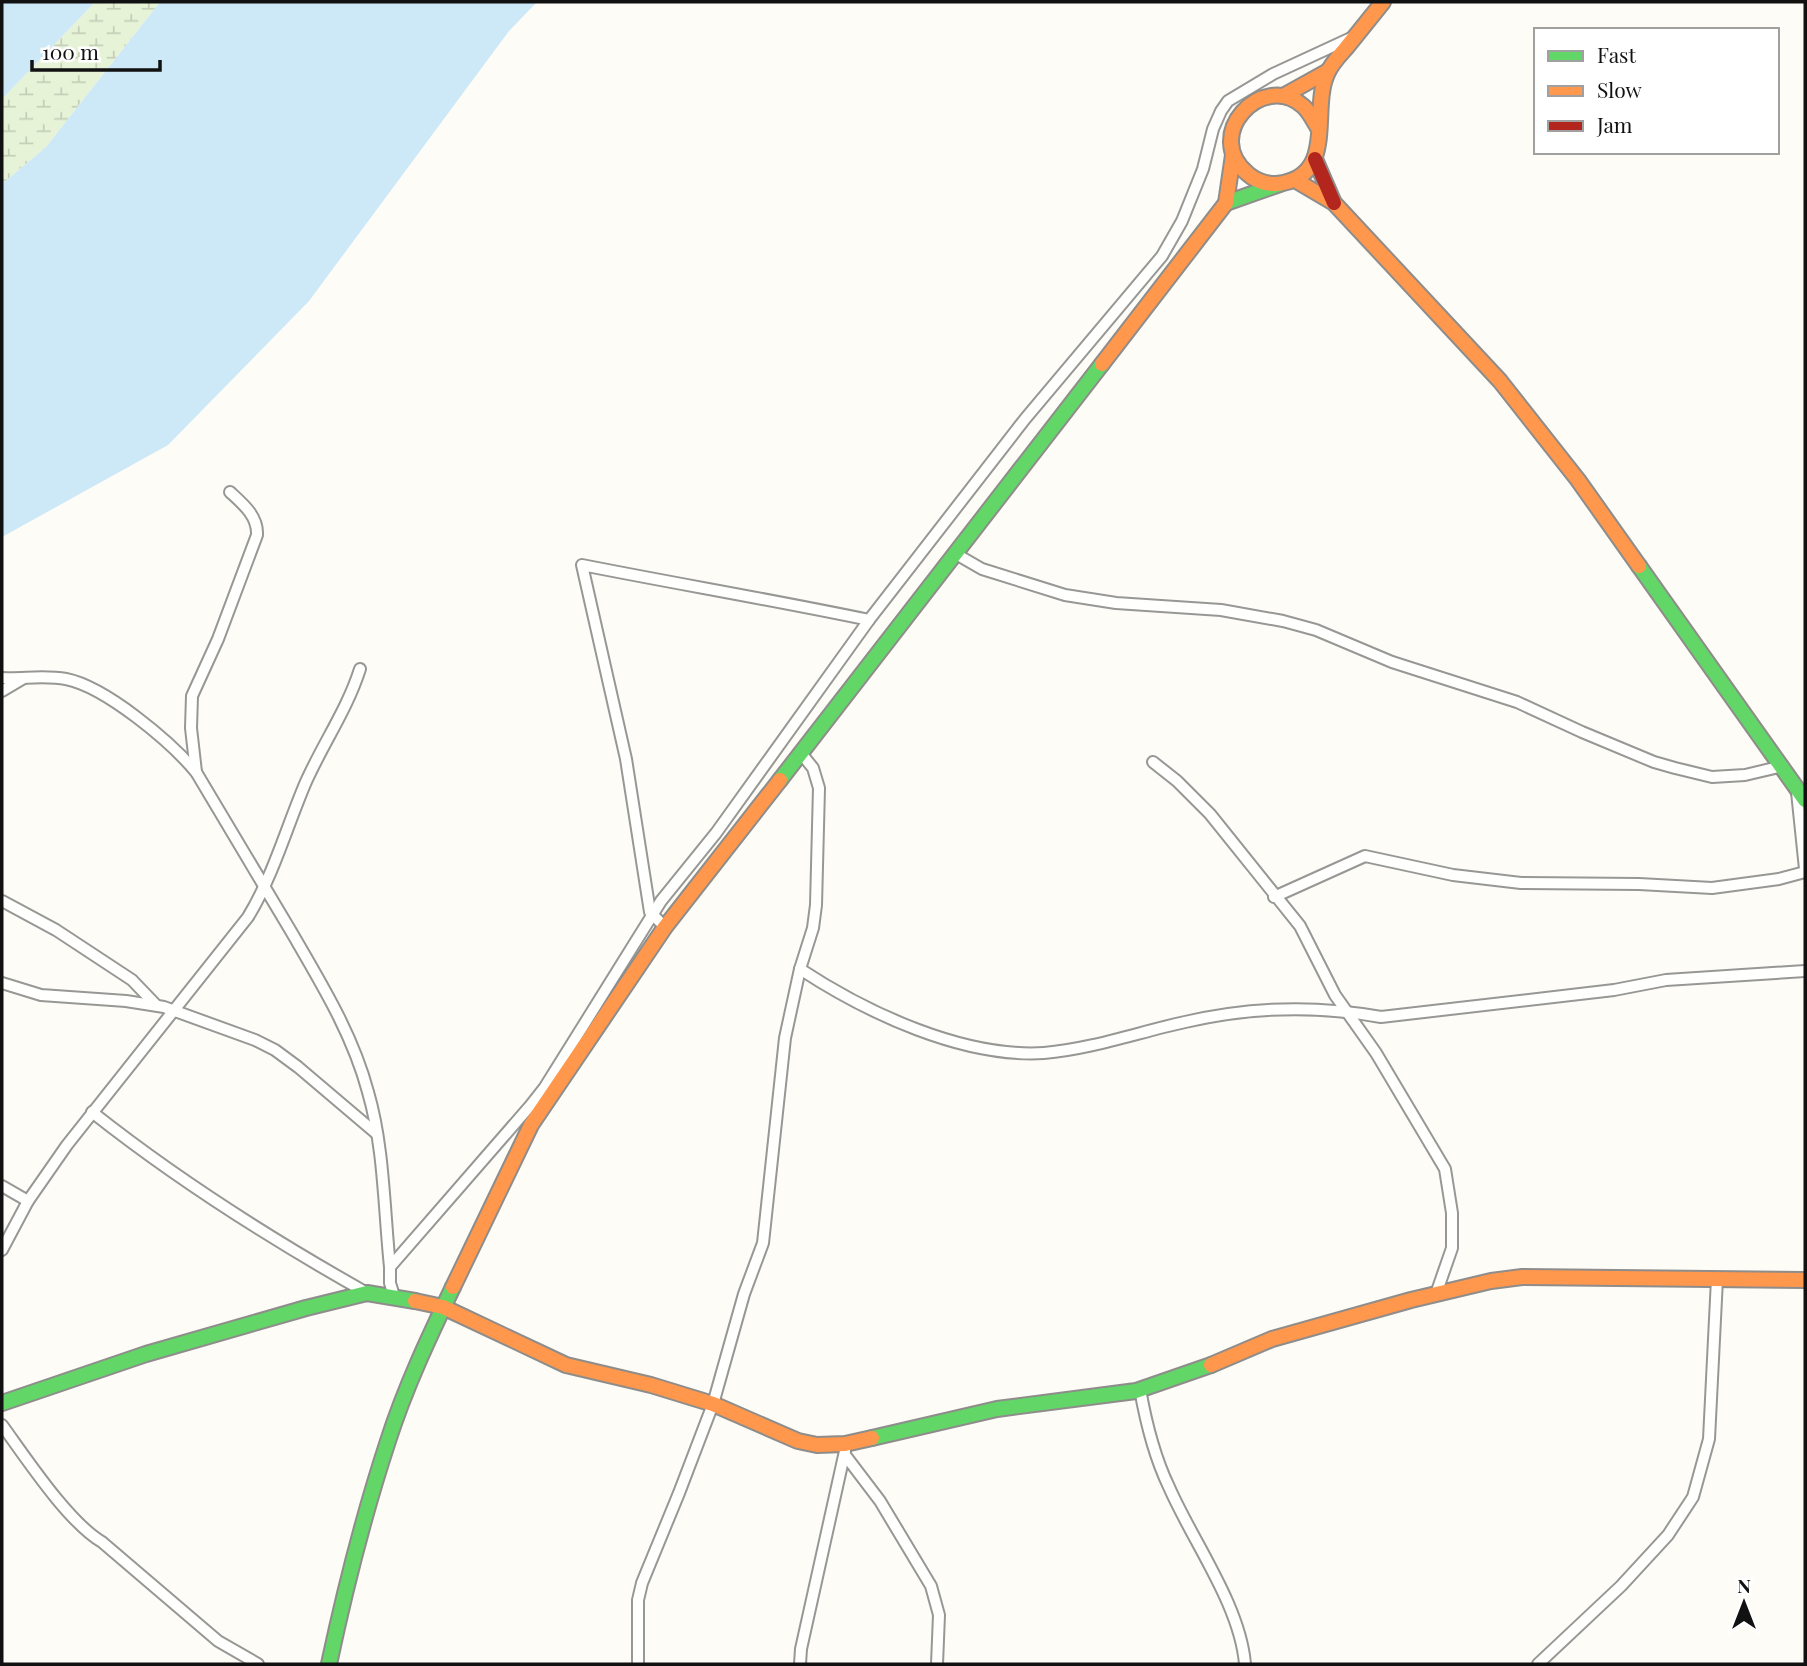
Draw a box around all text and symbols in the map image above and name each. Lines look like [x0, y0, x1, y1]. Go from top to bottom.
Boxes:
scale bar [32, 28, 159, 72]
legend [1534, 28, 1779, 154]
text: 100 m [42, 37, 99, 65]
text: Fast [1597, 40, 1636, 68]
text: Slow [1597, 75, 1642, 103]
text: Jam [1596, 110, 1633, 138]
north arrow [1709, 1568, 1779, 1638]
text: N [1737, 1572, 1751, 1598]

